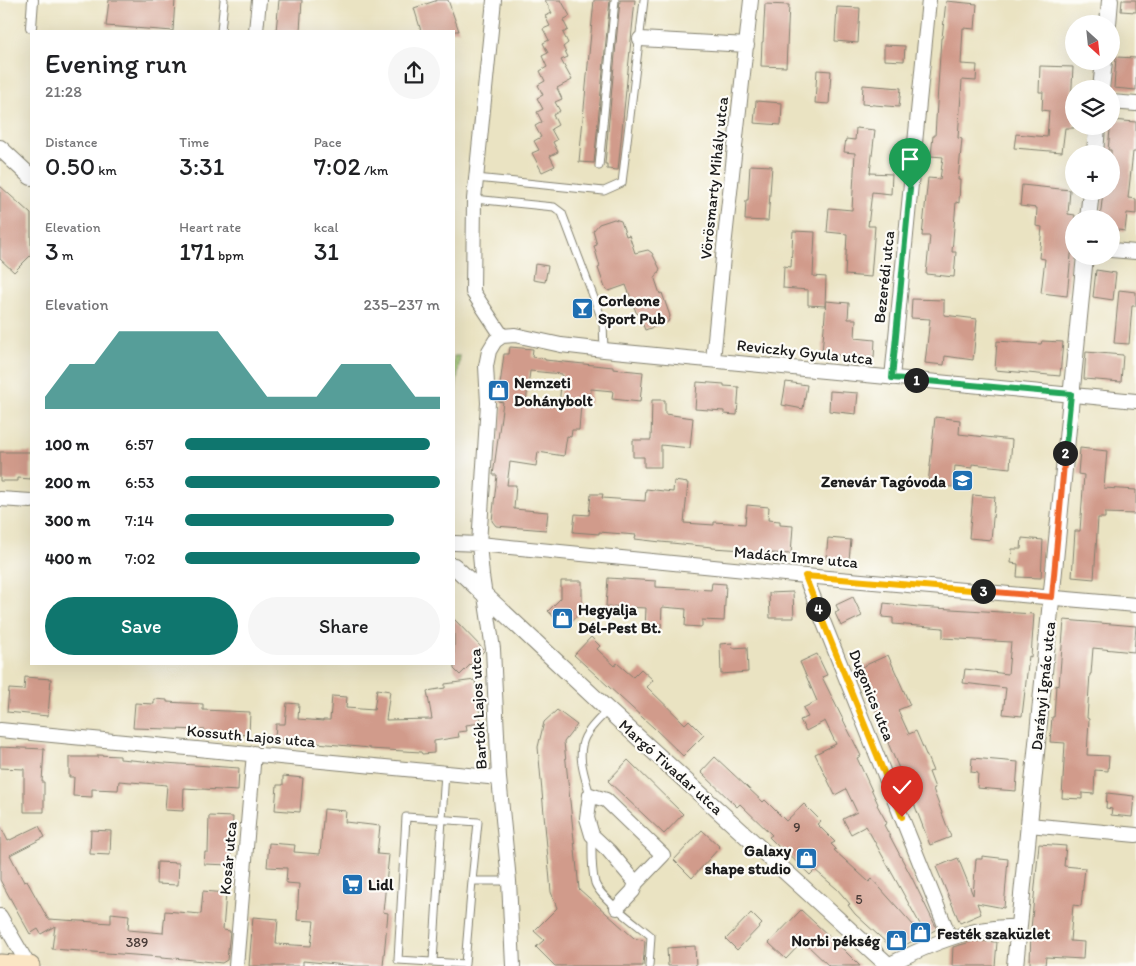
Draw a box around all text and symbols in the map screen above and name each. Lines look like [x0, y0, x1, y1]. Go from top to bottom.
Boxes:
north arrow [1065, 15, 1120, 70]
map controls [1065, 15, 1120, 265]
text: Evening run [45, 46, 187, 80]
button: share [388, 47, 440, 99]
button: layers [1065, 80, 1120, 135]
text: 21:28 [45, 82, 82, 101]
street label: Vörösmarty Mihály utca [696, 95, 732, 260]
text: Distance [45, 134, 97, 151]
text: Time [179, 134, 209, 151]
text: Pace [314, 134, 342, 151]
pin [889, 138, 931, 189]
icon: arrive [896, 145, 924, 173]
button: + [1065, 145, 1120, 200]
text: 0.50 [45, 151, 95, 181]
text: 3:31 [179, 151, 224, 181]
text: 7:02 [314, 151, 361, 181]
text: km [95, 162, 117, 179]
text: /km [361, 162, 388, 179]
button: − [1065, 210, 1120, 265]
text: Elevation [45, 219, 101, 236]
text: Heart rate [179, 219, 241, 236]
text: kcal [314, 219, 339, 236]
street label: Bezerédi utca [870, 230, 898, 324]
text: 3 [45, 236, 59, 266]
text: 171 [179, 236, 215, 266]
text: 31 [314, 236, 339, 266]
text: m [59, 247, 74, 264]
text: bpm [215, 247, 244, 264]
place label: Corleone Sport Pub [598, 291, 666, 329]
text: Elevation [45, 295, 109, 314]
text: 235–237 m [363, 295, 440, 314]
bar icon: Corleone Sport Pub [570, 297, 594, 321]
street label: Reviczky Gyula utca [736, 335, 875, 369]
pin: 1 [904, 368, 928, 392]
text: 1 [913, 372, 920, 389]
place label: Nemzeti Dohánybolt [514, 373, 593, 411]
shop icon: Nemzeti Dohánybolt [486, 379, 510, 403]
text: 100 m [45, 435, 89, 454]
text: 6:57 [125, 435, 154, 454]
pin: 2 [1052, 440, 1078, 466]
text: 2 [1062, 445, 1069, 462]
school or university icon: Zenevár Tagóvoda [950, 469, 974, 493]
place label: Zenevár Tagóvoda [821, 472, 946, 492]
text: 200 m [45, 473, 90, 492]
text: 6:53 [125, 473, 155, 492]
text: 300 m [45, 511, 91, 530]
text: 7:14 [125, 511, 154, 530]
street label: Madách Imre utca [733, 542, 860, 572]
text: 400 m [45, 549, 91, 568]
text: 7:02 [125, 549, 155, 568]
pin: 3 [970, 578, 996, 604]
text: 3 [980, 583, 987, 600]
pin: 4 [806, 596, 830, 622]
button: Save [45, 597, 238, 655]
button: Share [248, 597, 440, 655]
place label: Hegyalja Dél-Pest Bt. [578, 600, 661, 637]
text: 4 [814, 601, 823, 618]
shop icon: Hegyalja Dél-Pest Bt. [550, 606, 574, 630]
street label: Darányi Ignác utca [1027, 620, 1059, 751]
street label: Bartók Lajos utca [465, 647, 491, 770]
street label: Dugonics utca [845, 647, 899, 744]
street label: Margó Tivadar utca [615, 715, 727, 819]
street label: Kossuth Lajos utca [186, 721, 317, 751]
pin [881, 766, 923, 817]
icon: check [888, 773, 916, 801]
house number: 9 [793, 819, 801, 836]
street label: Kosár utca [215, 820, 241, 896]
place label: Galaxy shape studio [705, 841, 791, 879]
shop icon: Galaxy shape studio [795, 847, 819, 871]
supermarket icon: Lidl [340, 872, 364, 896]
place label: Lidl [368, 875, 394, 894]
house number: 5 [855, 891, 863, 908]
shop icon: Festék szaküzlet [909, 921, 933, 945]
place label: Festék szaküzlet [937, 924, 1050, 943]
shop icon: Norbi pékség [884, 928, 908, 952]
place label: Norbi pékség [791, 931, 881, 951]
house number: 389 [126, 934, 148, 951]

